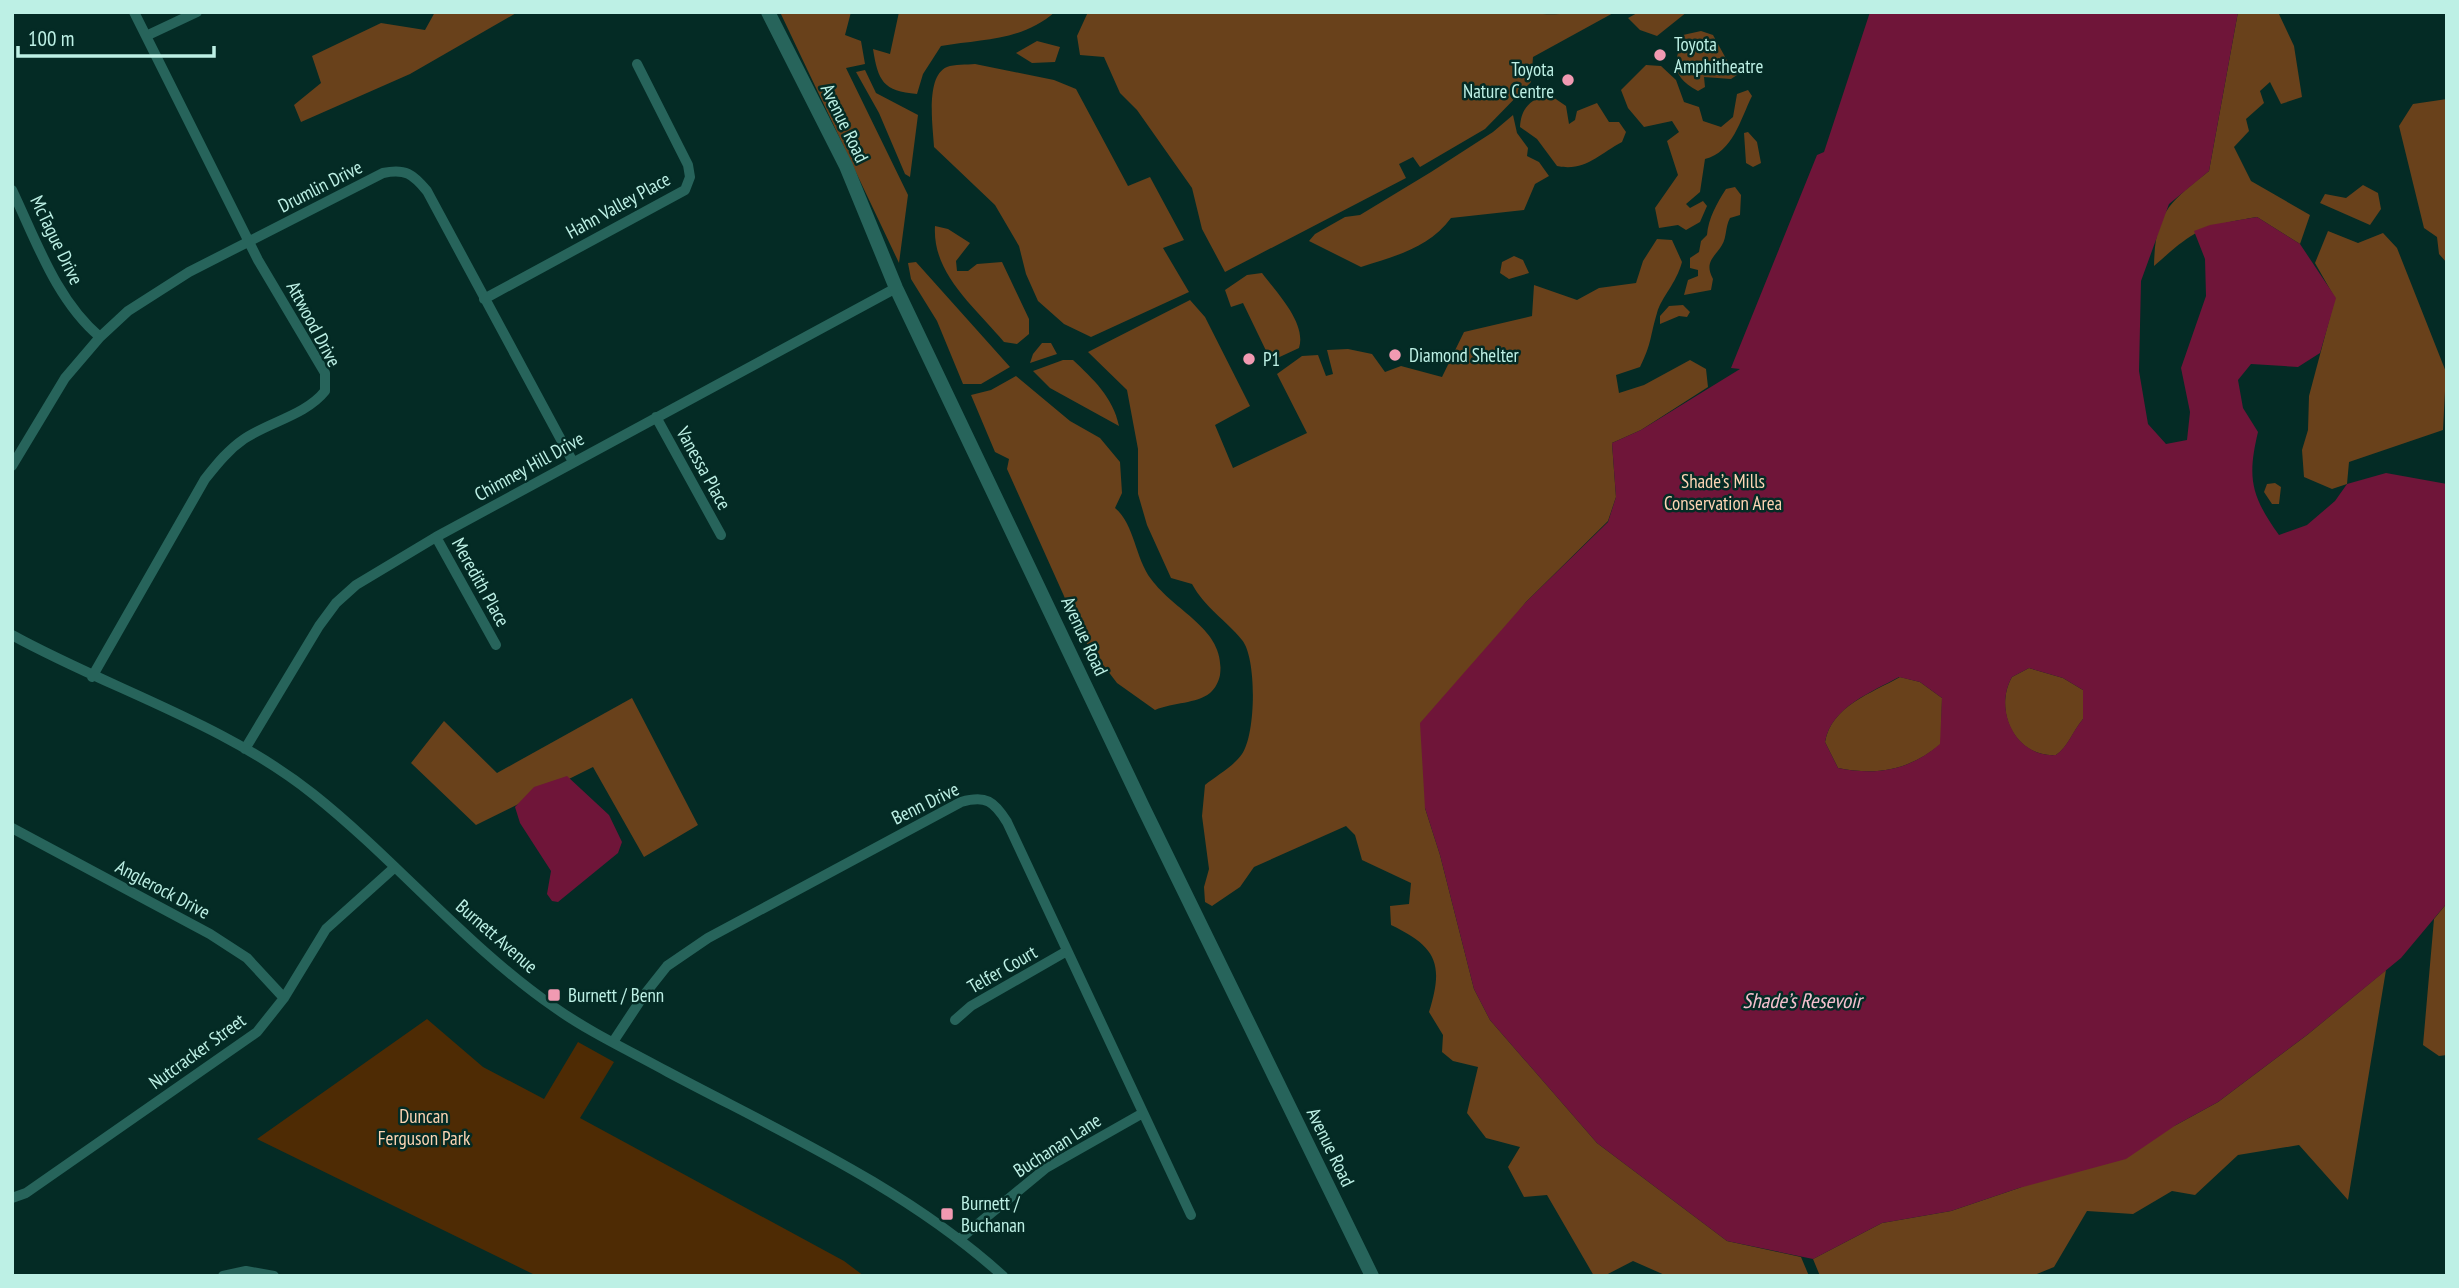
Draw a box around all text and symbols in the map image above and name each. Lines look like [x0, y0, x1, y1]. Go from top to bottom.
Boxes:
scale bar [18, 14, 214, 58]
text: 100 m [28, 25, 74, 52]
place label: Toyota Amphitheatre [1674, 32, 1764, 78]
marker: Toyota Amphitheatre [1652, 47, 1668, 63]
place label: Toyota Nature Centre [1463, 57, 1554, 103]
marker: Toyota Nature Centre [1560, 72, 1576, 88]
street label: Avenue Road [816, 80, 874, 166]
street label: Drumlin Drive [274, 155, 366, 217]
street label: Hahn Valley Place [562, 166, 674, 244]
street label: McTague Drive [25, 192, 89, 289]
street label: Attwood Drive [281, 277, 347, 371]
place label: Diamond Shelter [1409, 343, 1520, 367]
place label: P1 [1263, 347, 1280, 371]
marker: Diamond Shelter [1387, 347, 1403, 363]
marker: P1 [1241, 351, 1257, 367]
street label: Vanessa Place [671, 421, 737, 514]
street label: Chimney Hill Drive [470, 426, 588, 506]
park label: Shade’s Mills Conservation Area [1664, 469, 1782, 515]
street label: Meredith Place [447, 533, 515, 631]
street label: Avenue Road [1056, 593, 1114, 679]
street label: Benn Drive [887, 776, 963, 830]
street label: Anglerock Drive [112, 854, 214, 924]
street label: Burnett Avenue [451, 894, 543, 978]
street label: Telfer Court [963, 939, 1042, 998]
place label: Burnett / Benn [568, 983, 664, 1007]
marker: Burnett / Benn [546, 987, 562, 1003]
water label: Shade’s Resevoir [1743, 987, 1865, 1014]
street label: Nutcracker Street [144, 1007, 251, 1094]
park label: Duncan Ferguson Park [378, 1104, 471, 1150]
street label: Avenue Road [1302, 1104, 1360, 1190]
street label: Buchanan Lane [1009, 1108, 1105, 1182]
place label: Burnett / Buchanan [961, 1191, 1025, 1237]
marker: Burnett / Buchanan [939, 1206, 955, 1222]

